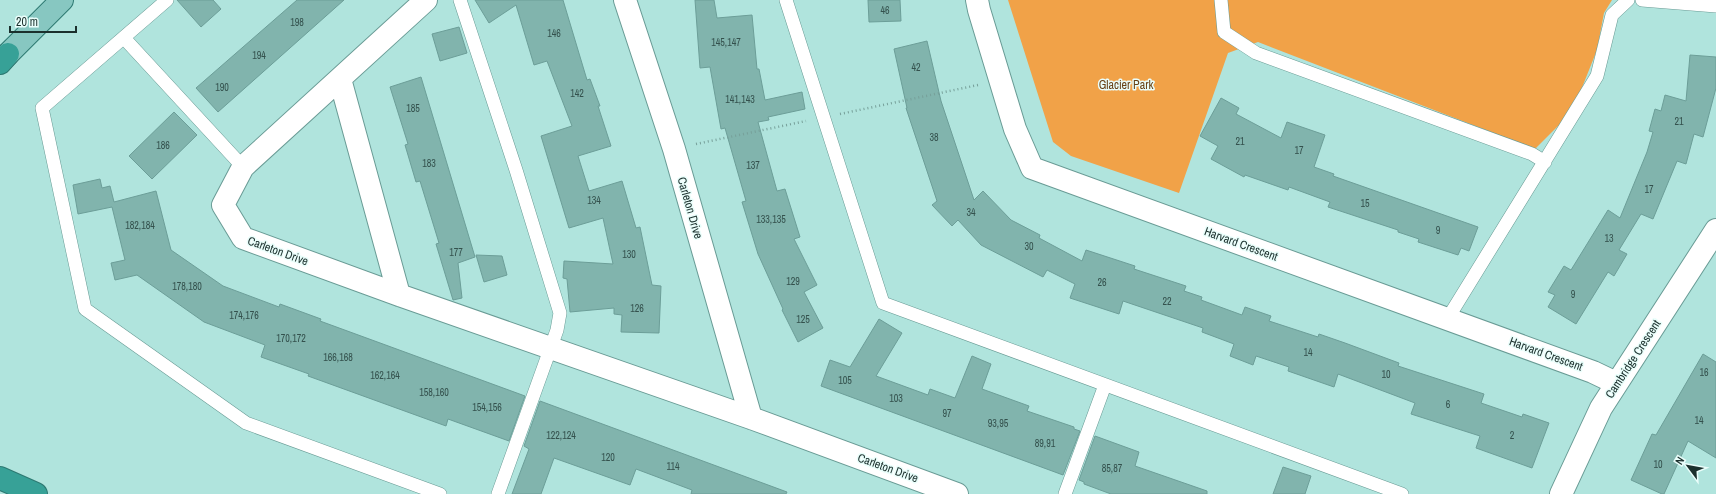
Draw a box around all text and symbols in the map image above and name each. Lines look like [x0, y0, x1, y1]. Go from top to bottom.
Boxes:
house number: 46 [880, 4, 890, 17]
scale bar [10, 8, 76, 34]
text: 20 m [16, 14, 38, 30]
house number: 198 [290, 16, 304, 29]
house number: 146 [547, 27, 561, 40]
house number: 145,147 [711, 36, 741, 49]
house number: 194 [252, 49, 266, 62]
house number: 42 [911, 61, 921, 74]
park label: Glacier Park [1099, 77, 1153, 93]
house number: 190 [215, 81, 229, 94]
house number: 142 [570, 87, 584, 100]
house number: 141,143 [725, 93, 755, 106]
house number: 185 [406, 102, 420, 115]
house number: 21 [1674, 115, 1684, 128]
house number: 38 [929, 131, 939, 144]
house number: 21 [1235, 135, 1245, 148]
house number: 186 [156, 139, 170, 152]
house number: 17 [1294, 144, 1304, 157]
house number: 183 [422, 157, 436, 170]
house number: 137 [746, 159, 760, 172]
street label: Carleton Drive [674, 175, 706, 241]
house number: 17 [1644, 183, 1654, 196]
house number: 134 [587, 194, 601, 207]
house number: 15 [1360, 197, 1370, 210]
house number: 34 [966, 206, 976, 219]
house number: 133,135 [756, 213, 786, 226]
house number: 182,184 [125, 219, 155, 232]
street label: Harvard Crescent [1202, 223, 1280, 265]
house number: 9 [1436, 224, 1441, 237]
house number: 13 [1604, 232, 1614, 245]
street label: Carleton Drive [245, 233, 311, 269]
house number: 30 [1024, 240, 1034, 253]
house number: 177 [449, 246, 463, 259]
house number: 130 [622, 248, 636, 261]
house number: 129 [786, 275, 800, 288]
house number: 26 [1097, 276, 1107, 289]
house number: 178,180 [172, 280, 202, 293]
house number: 9 [1571, 288, 1576, 301]
house number: 22 [1162, 295, 1172, 308]
house number: 126 [630, 302, 644, 315]
house number: 174,176 [229, 309, 259, 322]
house number: 125 [796, 313, 810, 326]
street label: Cambridge Crescent [1602, 316, 1665, 401]
house number: 170,172 [276, 332, 306, 345]
street label: Harvard Crescent [1507, 333, 1585, 375]
house number: 14 [1303, 346, 1313, 359]
house number: 166,168 [323, 351, 353, 364]
house number: 16 [1699, 366, 1709, 379]
house number: 10 [1381, 368, 1391, 381]
house number: 162,164 [370, 369, 400, 382]
house number: 105 [838, 374, 852, 387]
house number: 158,160 [419, 386, 449, 399]
house number: 103 [889, 392, 903, 405]
house number: 6 [1446, 398, 1451, 411]
house number: 154,156 [472, 401, 502, 414]
house number: 97 [942, 407, 952, 420]
house number: 14 [1694, 414, 1704, 427]
house number: 93,95 [988, 417, 1009, 430]
house number: 122,124 [546, 429, 576, 442]
house number: 2 [1510, 429, 1515, 442]
house number: 89,91 [1035, 437, 1056, 450]
north arrow [1668, 446, 1708, 486]
street label: Carleton Drive [855, 450, 921, 486]
house number: 120 [601, 451, 615, 464]
text: N [1672, 454, 1687, 467]
house number: 10 [1653, 458, 1663, 471]
house number: 114 [666, 460, 680, 473]
house number: 85,87 [1102, 462, 1123, 475]

